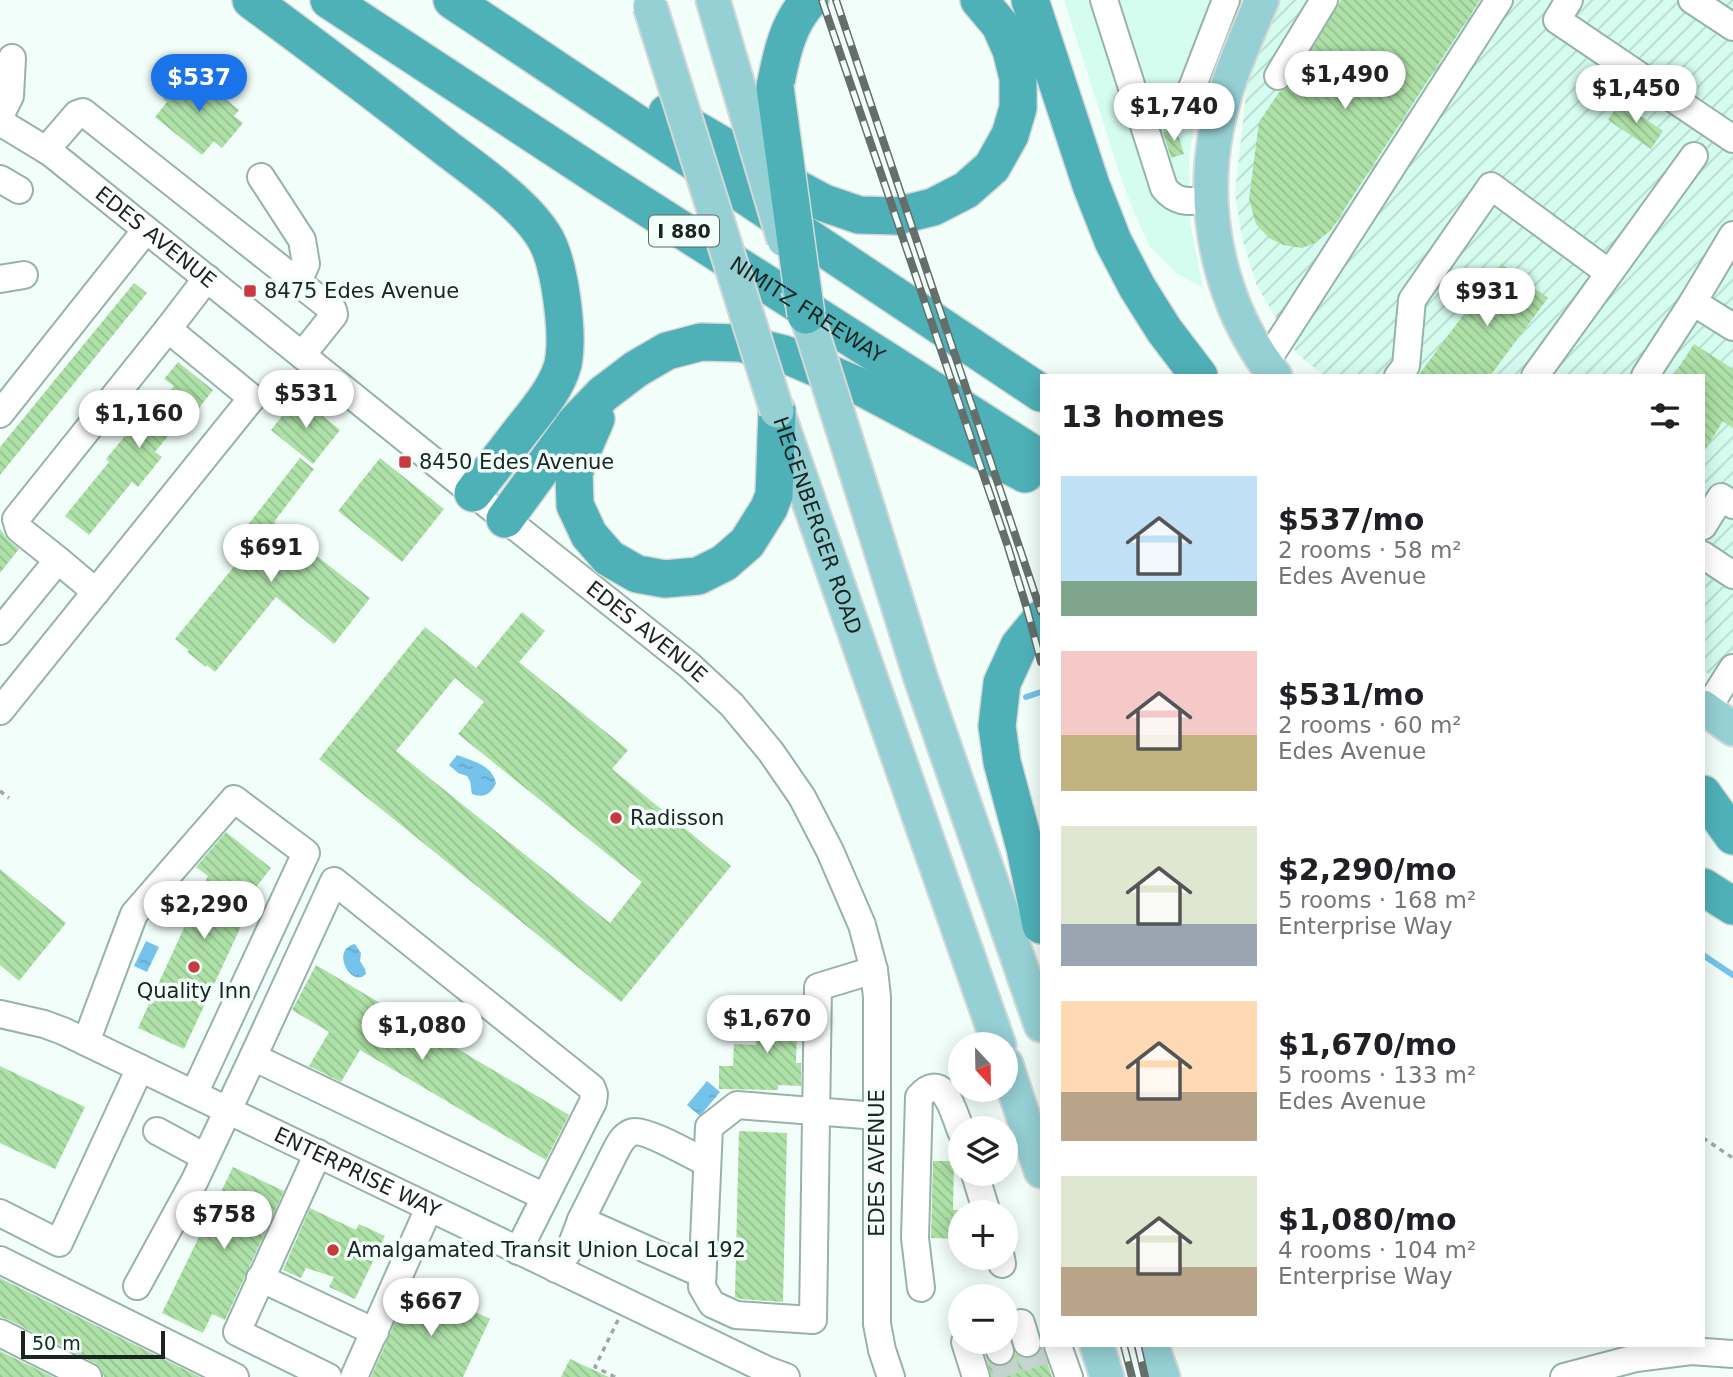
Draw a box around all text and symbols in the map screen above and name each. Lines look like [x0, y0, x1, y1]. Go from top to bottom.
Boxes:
pin: $1,490 [1288, 52, 1402, 111]
pin: $537 [158, 54, 240, 114]
text: $1,490 [1301, 61, 1389, 87]
text: $537 [167, 64, 231, 90]
pin: $1,450 [1579, 66, 1693, 125]
text: $1,450 [1592, 75, 1680, 101]
pin: $1,740 [1117, 83, 1231, 143]
text: $1,740 [1130, 93, 1218, 119]
street label: EDES AVENUE [91, 182, 221, 293]
road number: I 880 [649, 216, 719, 246]
street label: NIMITZ FREEWAY [726, 252, 889, 368]
pin: $931 [1446, 268, 1528, 328]
text: $931 [1455, 278, 1519, 304]
place label: 8475 Edes Avenue [264, 279, 459, 303]
marker: 8475 Edes Avenue [242, 283, 258, 299]
pin: $531 [265, 370, 347, 430]
text: $531 [274, 380, 338, 406]
pin: $1,160 [82, 391, 196, 450]
icon: filters [1646, 397, 1684, 435]
text: 13 homes [1061, 399, 1225, 434]
text: $1,160 [95, 400, 183, 426]
street label: HEGENBERGER ROAD [768, 414, 866, 637]
place label: 8450 Edes Avenue [419, 450, 614, 474]
marker: 8450 Edes Avenue [397, 454, 413, 470]
text: $537/mo [1278, 502, 1424, 537]
icon: home [1117, 504, 1201, 588]
pin: $691 [230, 524, 312, 584]
text: $691 [239, 534, 303, 560]
text: 2 rooms · 58 m² [1278, 537, 1462, 563]
text: Edes Avenue [1278, 563, 1426, 589]
street label: EDES AVENUE [582, 576, 712, 688]
text: $531/mo [1278, 677, 1424, 712]
icon: home [1117, 679, 1201, 763]
text: 2 rooms · 60 m² [1278, 712, 1462, 738]
text: Edes Avenue [1278, 738, 1426, 764]
place label: Radisson [630, 806, 724, 830]
marker: Radisson [608, 810, 624, 826]
text: $2,290/mo [1278, 852, 1457, 887]
icon: home [1117, 854, 1201, 938]
pin: $2,290 [147, 881, 261, 941]
text: 5 rooms · 168 m² [1278, 887, 1476, 913]
text: $2,290 [160, 891, 248, 917]
text: Enterprise Way [1278, 913, 1453, 939]
marker: Quality Inn [186, 959, 202, 975]
place label: Quality Inn [137, 979, 251, 1003]
pin: $1,670 [710, 996, 824, 1055]
pin: $1,080 [365, 1002, 479, 1062]
text: $1,670 [723, 1005, 811, 1031]
text: $1,080 [378, 1012, 466, 1038]
text: $1,670/mo [1278, 1027, 1457, 1062]
icon: home [1117, 1029, 1201, 1113]
north arrow [948, 1032, 1018, 1102]
map controls [948, 1032, 1018, 1354]
text: 5 rooms · 133 m² [1278, 1062, 1476, 1088]
text: Edes Avenue [1278, 1088, 1426, 1114]
street label: EDES AVENUE [865, 1089, 889, 1237]
button: layers [948, 1116, 1018, 1186]
street label: ENTERPRISE WAY [270, 1122, 444, 1223]
pin: $758 [183, 1192, 265, 1251]
button: + [948, 1200, 1018, 1270]
text: $758 [192, 1201, 256, 1227]
text: $1,080/mo [1278, 1202, 1457, 1237]
icon: home [1117, 1204, 1201, 1288]
text: 4 rooms · 104 m² [1278, 1237, 1476, 1263]
place label: Amalgamated Transit Union Local 192 [347, 1238, 746, 1262]
marker: Amalgamated Transit Union Local 192 [325, 1242, 341, 1258]
text: Enterprise Way [1278, 1263, 1453, 1289]
pin: $667 [390, 1278, 472, 1338]
button: − [948, 1284, 1018, 1354]
text: $667 [399, 1288, 463, 1314]
scale bar [21, 1328, 164, 1360]
text: 50 m [32, 1332, 81, 1354]

